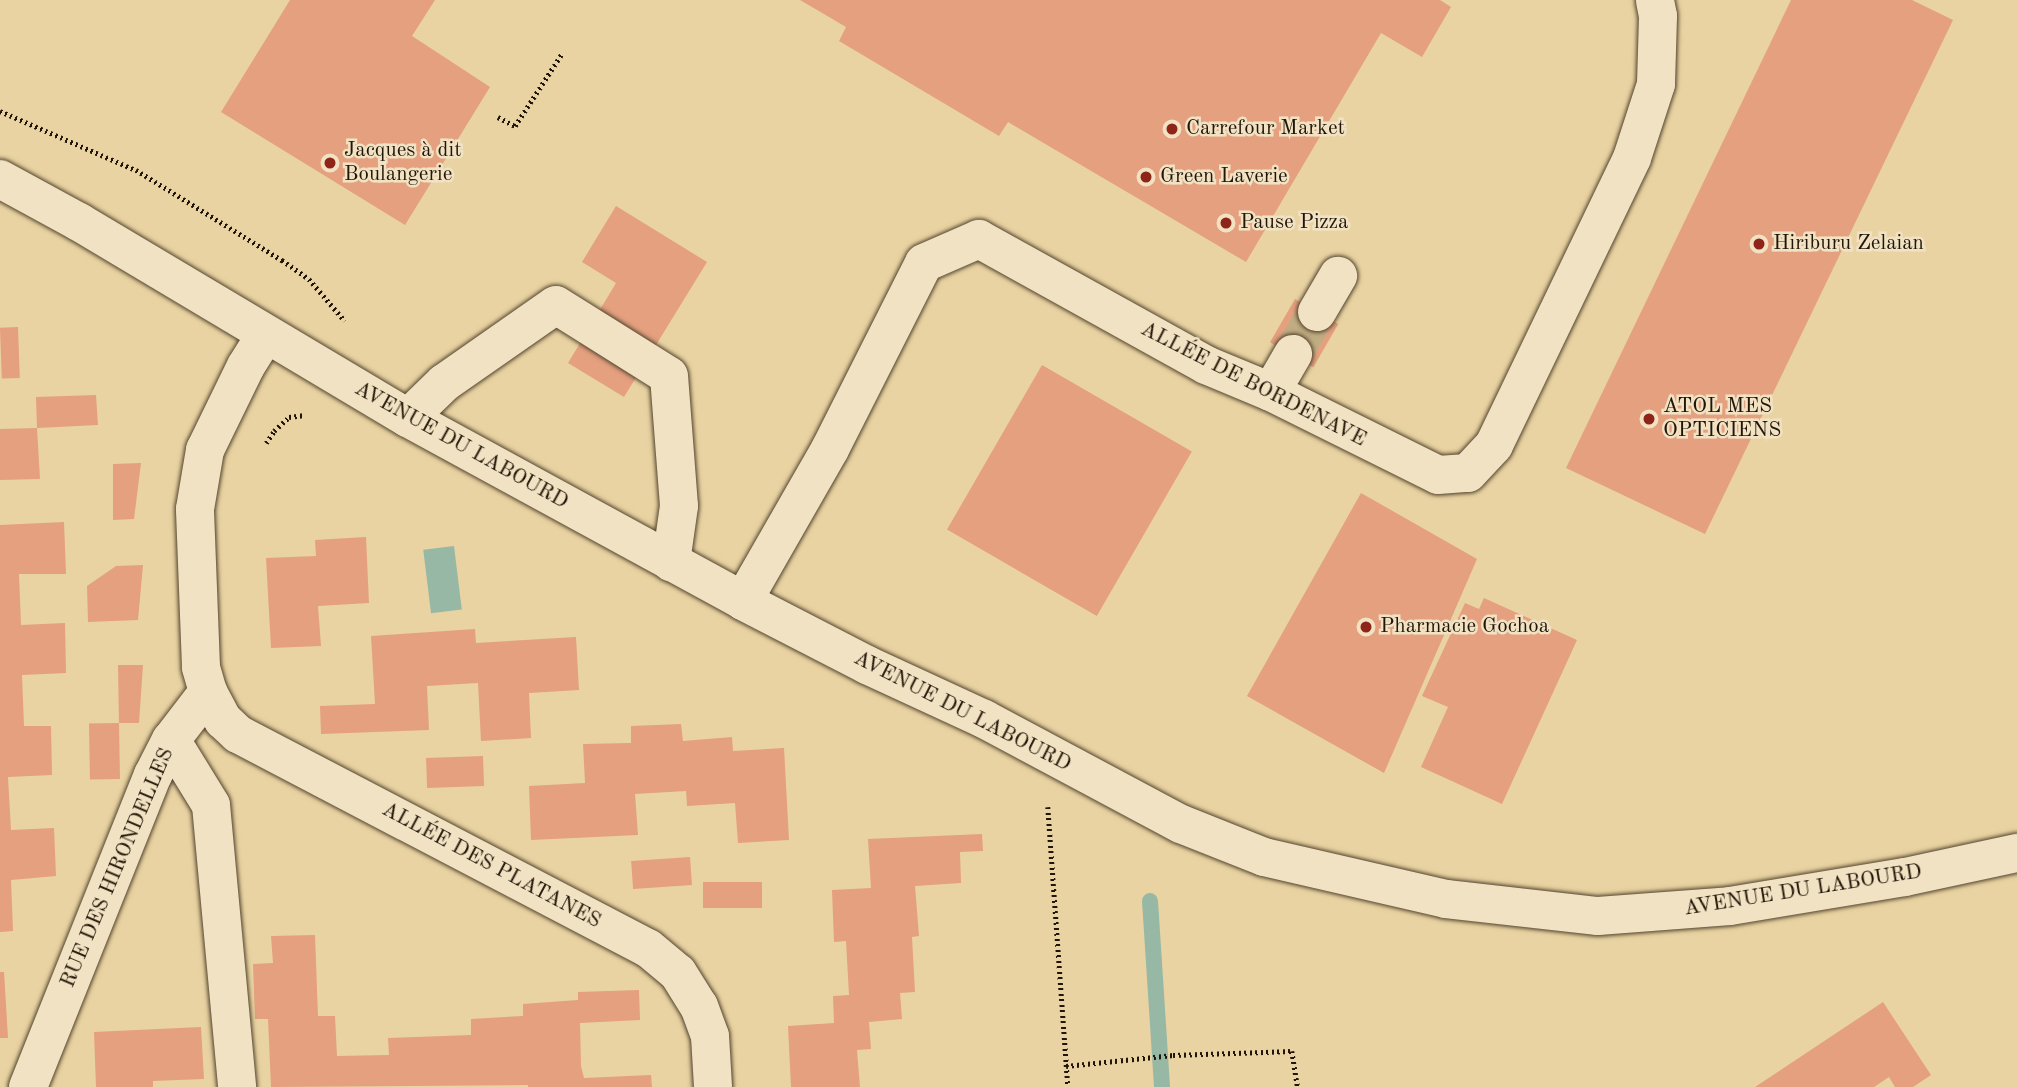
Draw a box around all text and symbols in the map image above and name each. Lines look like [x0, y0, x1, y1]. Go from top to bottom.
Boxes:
place label: Carrefour Market [1186, 116, 1345, 142]
marker: Carrefour Market [1164, 121, 1180, 137]
place label: Jacques à dit Boulangerie [344, 138, 462, 188]
marker: Jacques à dit Boulangerie [322, 155, 338, 171]
place label: Green Laverie [1160, 164, 1288, 190]
marker: Green Laverie [1138, 169, 1154, 185]
place label: Pause Pizza [1240, 210, 1348, 236]
marker: Pause Pizza [1218, 215, 1234, 231]
place label: Hiriburu Zelaian [1773, 231, 1924, 257]
marker: Hiriburu Zelaian [1751, 236, 1767, 252]
street label: ALLÉE DE BORDENAVE [1136, 317, 1370, 453]
street label: AVENUE DU LABOURD [350, 377, 572, 515]
place label: ATOL MES OPTICIENS [1663, 394, 1781, 444]
marker: ATOL MES OPTICIENS [1641, 411, 1657, 427]
place label: Pharmacie Gochoa [1380, 614, 1549, 640]
marker: Pharmacie Gochoa [1358, 619, 1374, 635]
street label: AVENUE DU LABOURD [849, 646, 1075, 778]
street label: RUE DES HIRONDELLES [56, 744, 180, 992]
street label: ALLÉE DES PLATANES [377, 798, 605, 934]
street label: AVENUE DU LABOURD [1682, 860, 1924, 922]

